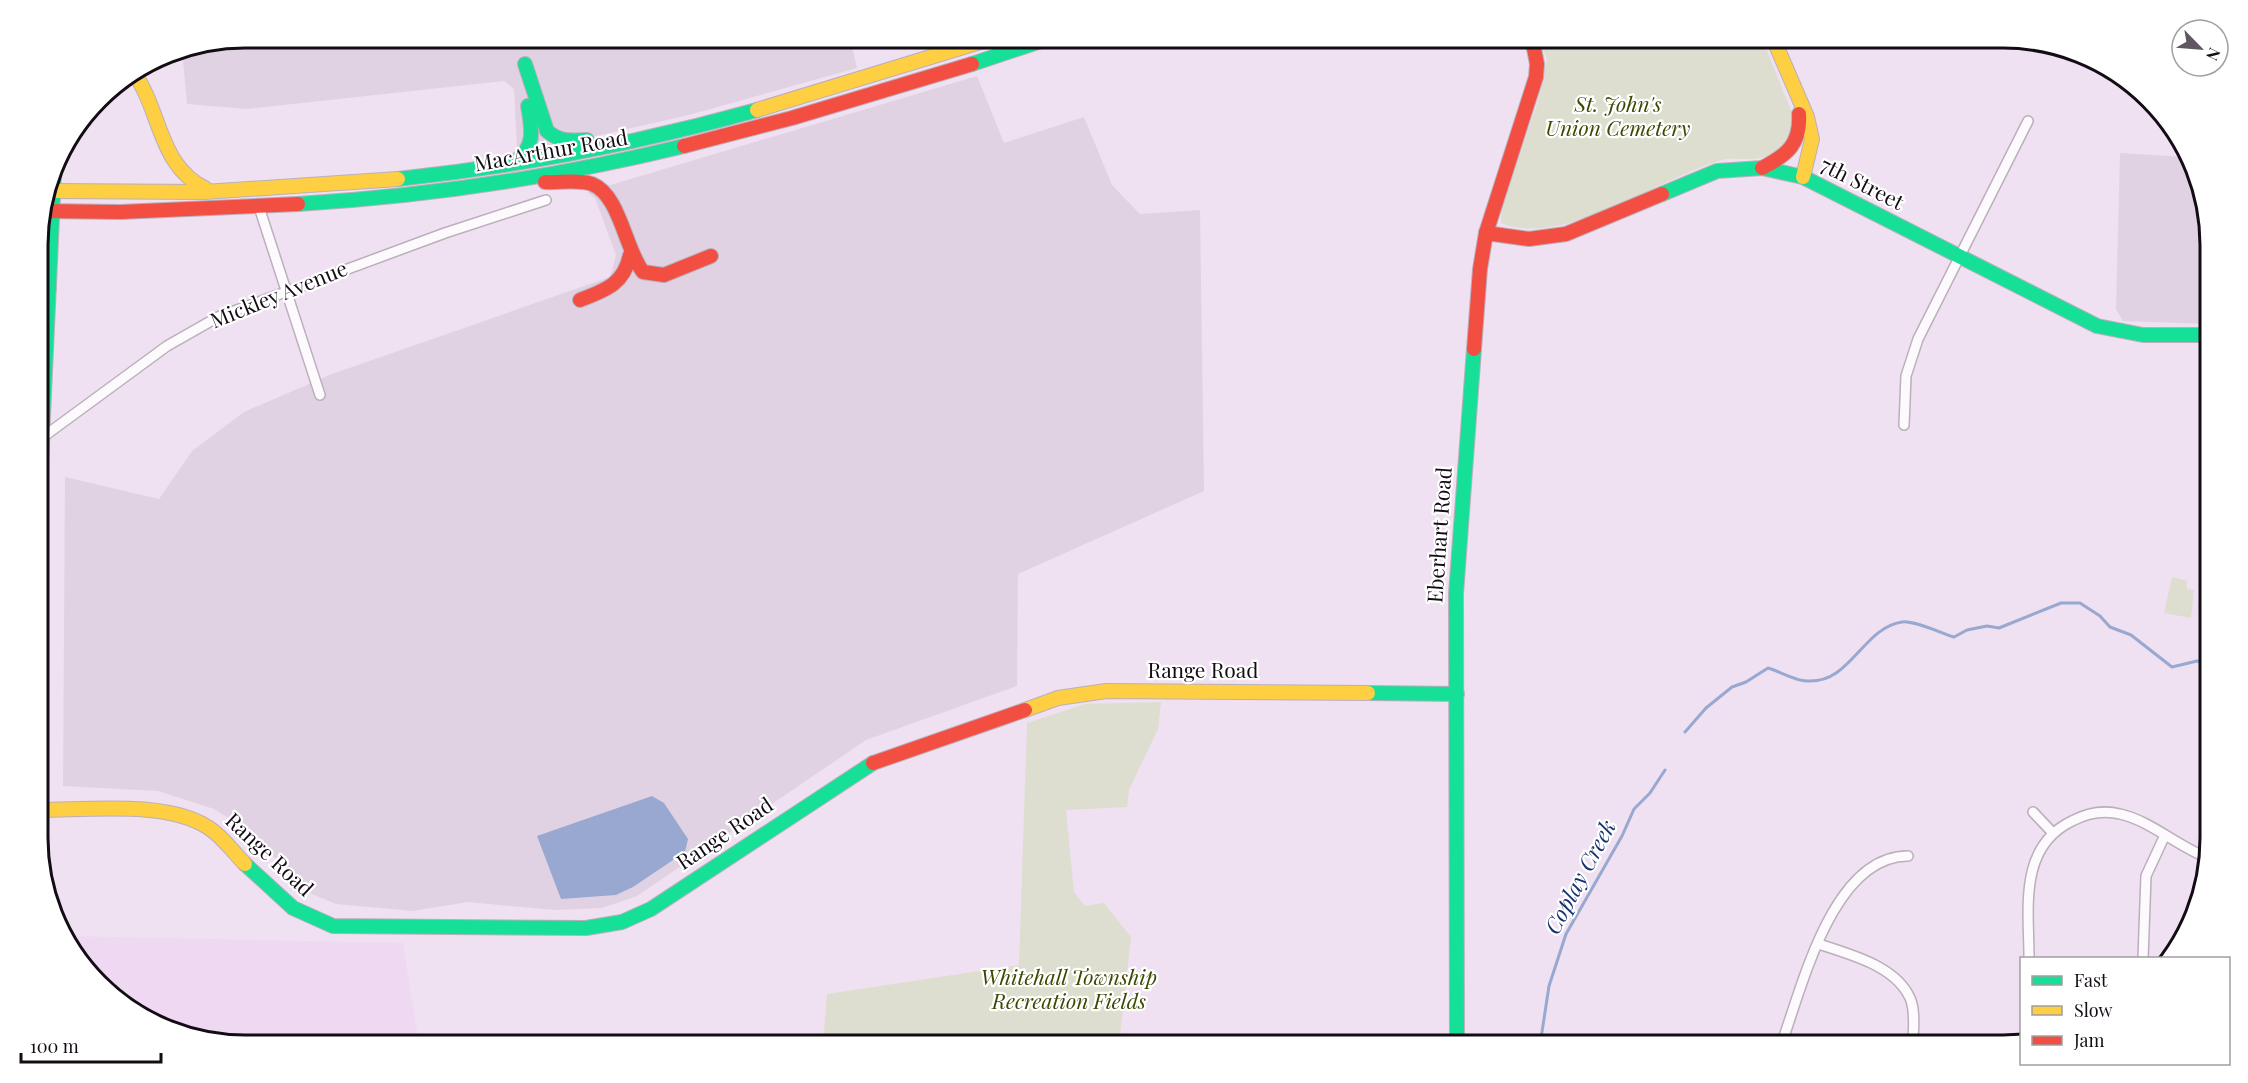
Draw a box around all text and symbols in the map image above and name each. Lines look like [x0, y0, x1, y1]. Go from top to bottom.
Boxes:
north arrow [2170, 18, 2230, 78]
text: N [2202, 45, 2226, 65]
park label: St. John's Union Cemetery [1546, 89, 1690, 141]
street label: MacArthur Road [472, 122, 630, 176]
street label: 7th Street [1816, 149, 1910, 215]
street label: Mickley Avenue [205, 253, 351, 333]
street label: Eberhart Road [1419, 466, 1457, 604]
street label: Range Road [1148, 655, 1258, 683]
street label: Range Road [670, 790, 778, 875]
street label: Range Road [220, 805, 320, 902]
water label: Coplay Creek [1536, 814, 1622, 939]
legend [2020, 957, 2230, 1065]
park label: Whitehall Township Recreation Fields [981, 962, 1157, 1014]
text: Fast [2074, 968, 2108, 992]
text: Slow [2074, 998, 2112, 1022]
scale bar [21, 1026, 160, 1064]
text: Jam [2073, 1028, 2104, 1052]
text: 100 m [30, 1034, 79, 1058]

